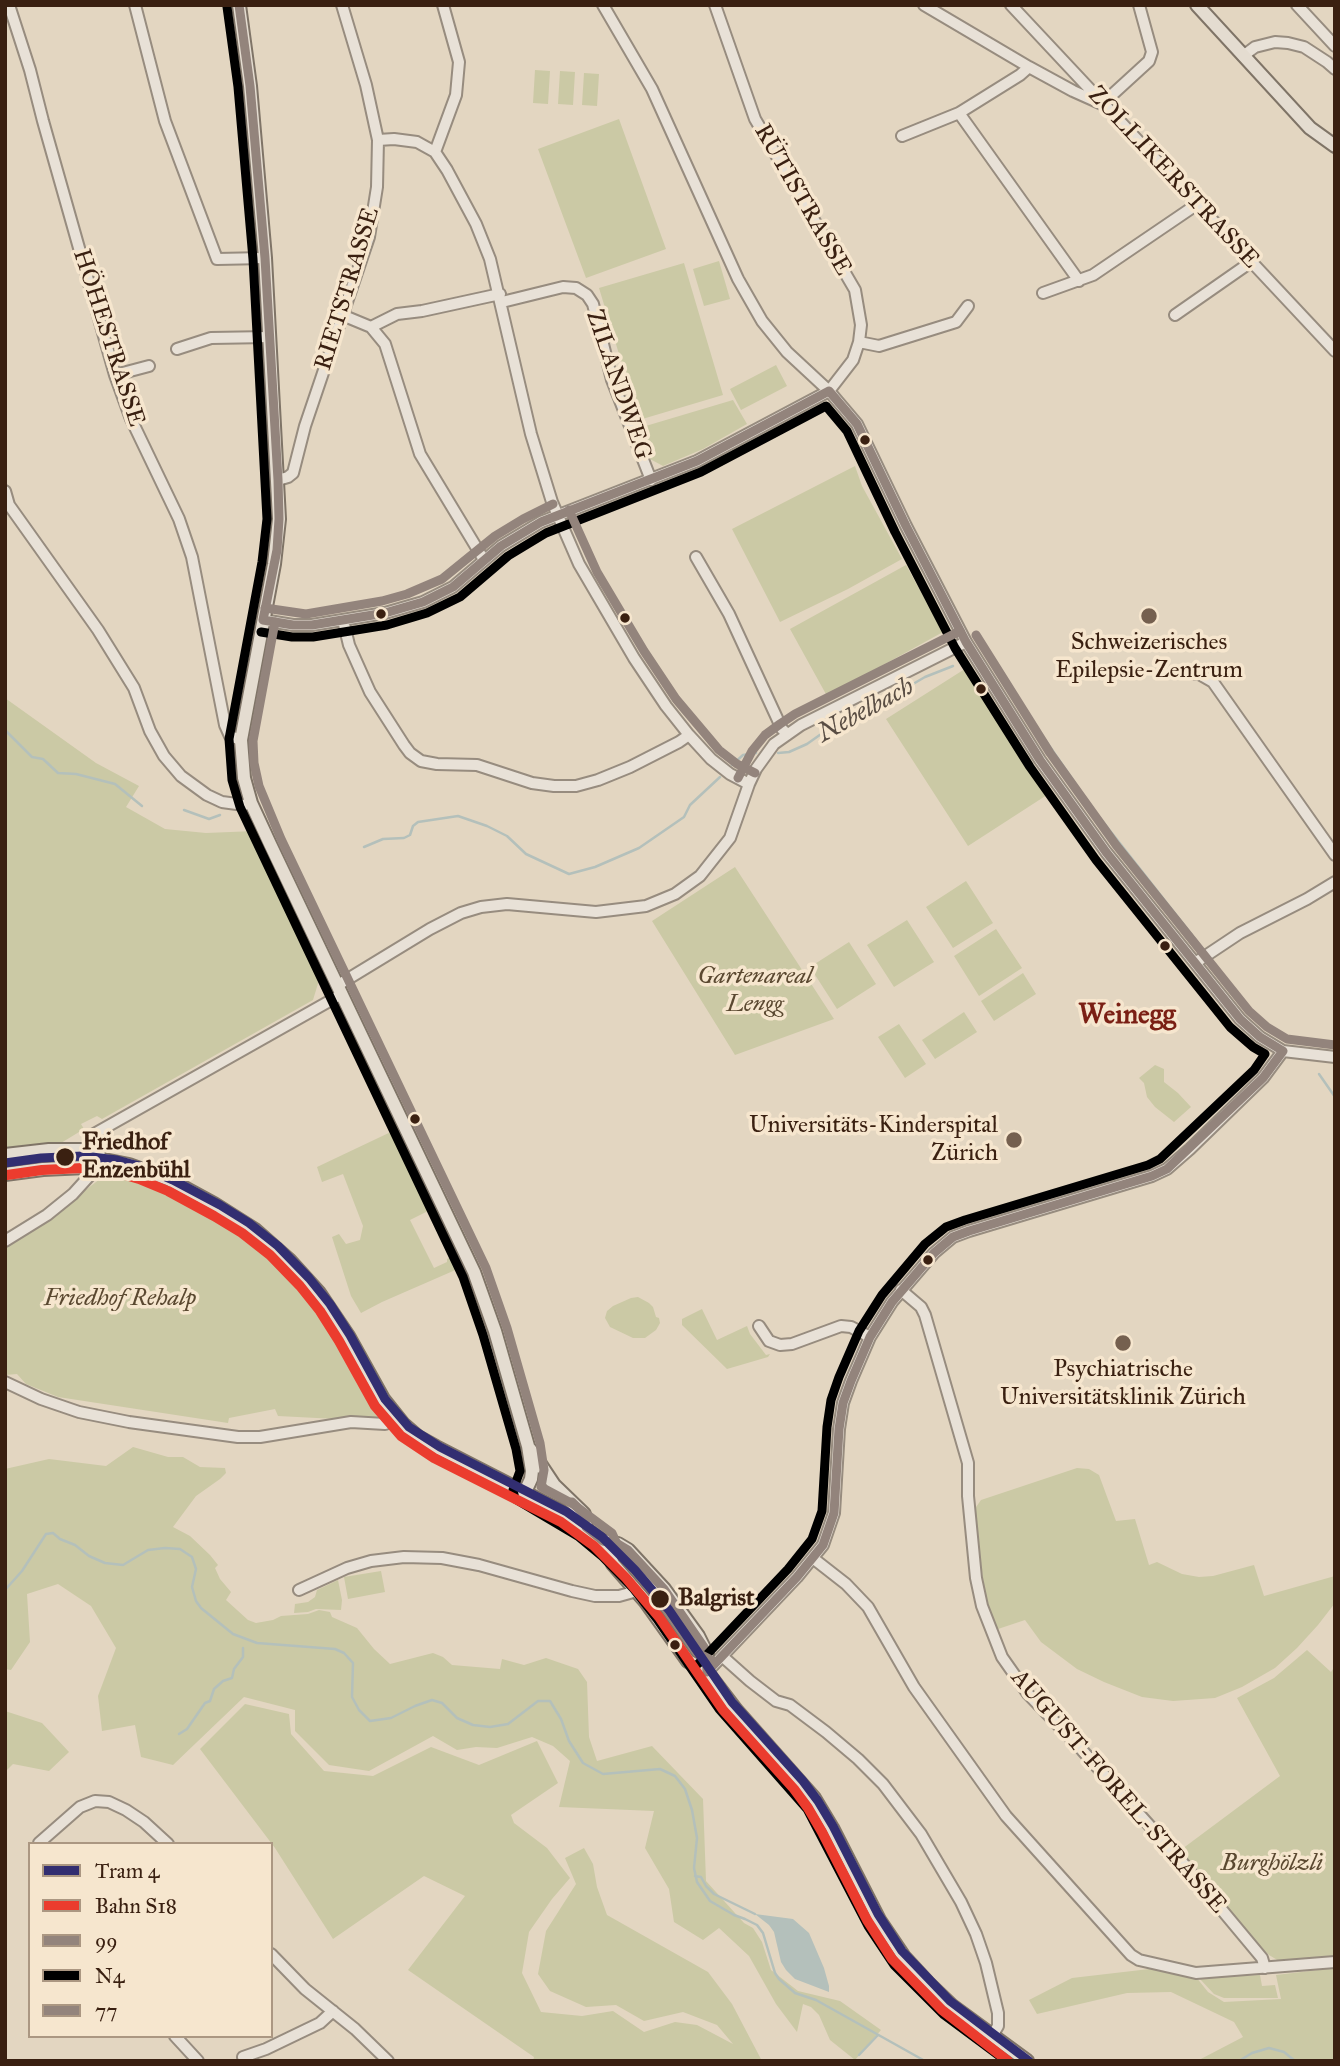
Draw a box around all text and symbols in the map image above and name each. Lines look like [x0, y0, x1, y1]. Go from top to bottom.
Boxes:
street label: ZOLLIKERSTRASSE [1081, 81, 1265, 275]
street label: RÜTISTRASSE [747, 119, 857, 281]
street label: RIETSTRASSE [310, 204, 386, 374]
street label: HÖHESTRASSE [66, 246, 150, 430]
street label: ZILANDWEG [579, 306, 657, 464]
unlabelled marker [858, 433, 872, 447]
marker: Schweizerisches Epilepsie-Zentrum [1139, 606, 1159, 626]
unlabelled marker [374, 607, 388, 621]
unlabelled marker [618, 611, 632, 625]
place label: Schweizerisches Epilepsie-Zentrum [1055, 629, 1243, 685]
water label: Nebelbach [812, 672, 920, 750]
unlabelled marker [974, 682, 988, 696]
unlabelled marker [1158, 939, 1172, 953]
park label: Gartenareal Lengg [697, 963, 813, 1019]
district label: Weinegg [1078, 999, 1176, 1033]
unlabelled marker [408, 1112, 422, 1126]
place label: Universitäts-Kinderspital Zürich [749, 1112, 998, 1168]
place label: Friedhof Enzenbühl [82, 1129, 190, 1185]
marker: Universitäts-Kinderspital Zürich [1004, 1130, 1024, 1150]
marker: Friedhof Enzenbühl [54, 1146, 76, 1168]
unlabelled marker [921, 1253, 935, 1267]
park label: Friedhof Rehalp [44, 1285, 196, 1313]
marker: Psychiatrische Universitätsklinik Zürich [1113, 1333, 1133, 1353]
place label: Psychiatrische Universitätsklinik Zürich [1000, 1356, 1246, 1412]
place label: Balgrist [678, 1585, 755, 1613]
marker: Balgrist [649, 1588, 671, 1610]
unlabelled marker [668, 1638, 682, 1652]
street label: AUGUST-FOREL-STRASSE [1004, 1664, 1232, 1920]
legend [28, 1842, 273, 2038]
park label: Burghölzli [1221, 1850, 1323, 1878]
text: Tram 4 [95, 1858, 160, 1884]
text: Bahn S18 [95, 1893, 177, 1919]
text: 99 [95, 1928, 118, 1954]
text: N4 [95, 1963, 125, 1989]
text: 77 [95, 1998, 117, 2024]

